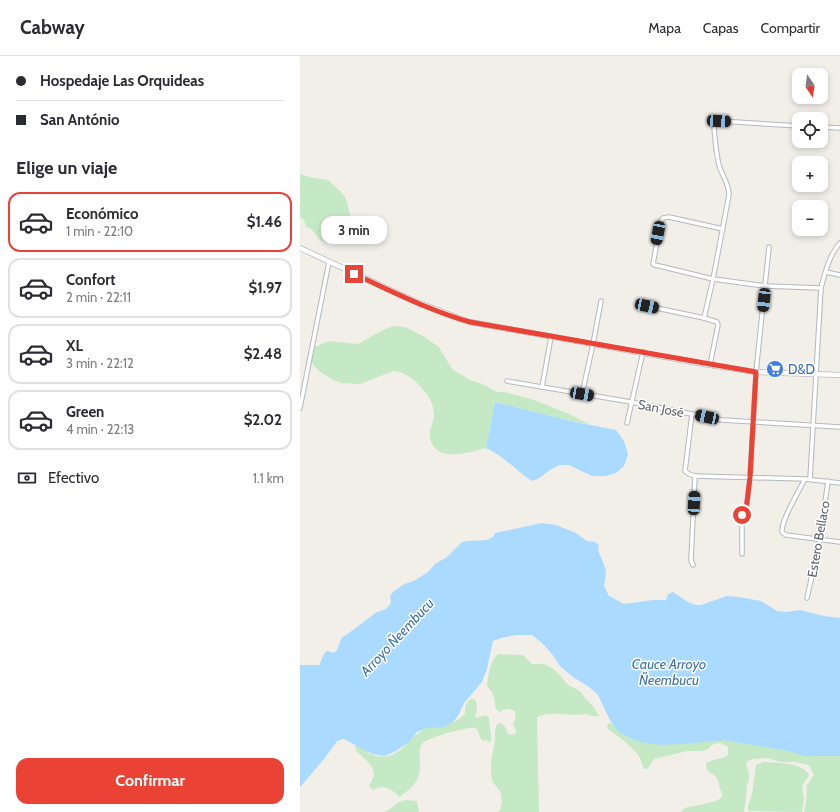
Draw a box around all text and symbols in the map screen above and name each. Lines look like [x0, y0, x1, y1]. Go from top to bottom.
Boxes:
text: Cabway [20, 16, 85, 39]
text: Mapa [648, 19, 681, 37]
text: Capas [703, 19, 739, 37]
text: Compartir [761, 19, 820, 37]
north arrow [792, 68, 828, 104]
map controls [792, 68, 828, 236]
text: Hospedaje Las Orquideas [40, 72, 204, 90]
text: San António [40, 111, 120, 129]
button: locate [792, 112, 828, 148]
car [707, 114, 731, 128]
button: + [792, 156, 828, 192]
text: Elige un viaje [16, 157, 117, 179]
button: − [792, 200, 828, 236]
icon: car [18, 204, 54, 240]
text: Económico [66, 205, 138, 223]
text: $1.46 [247, 213, 282, 231]
callout: 3 min [321, 216, 387, 244]
car [650, 220, 666, 246]
text: 3 min [338, 222, 370, 238]
text: 1 min · 22:10 [66, 223, 133, 239]
route end [345, 265, 363, 283]
icon: car [18, 270, 54, 306]
text: Confort [66, 271, 115, 289]
text: $1.97 [249, 279, 282, 297]
car [757, 287, 771, 313]
text: 2 min · 22:11 [66, 289, 131, 305]
car [634, 298, 660, 314]
icon: car [18, 336, 54, 372]
text: XL [66, 337, 83, 355]
text: $2.48 [244, 345, 282, 363]
text: 3 min · 22:12 [66, 355, 134, 371]
supermarket icon: D&D [765, 359, 785, 379]
place label: D&D [788, 361, 815, 377]
car [569, 386, 595, 402]
street label: San José [637, 396, 686, 420]
icon: car [18, 402, 54, 438]
text: Green [66, 403, 104, 421]
car [694, 409, 720, 425]
text: $2.02 [244, 411, 282, 429]
text: 4 min · 22:13 [66, 421, 134, 437]
icon: cash [16, 467, 38, 489]
text: Efectivo [48, 469, 99, 487]
text: 1.1 km [253, 470, 284, 486]
car [687, 491, 701, 515]
street label: Estero Bellaco [803, 500, 833, 578]
route start [733, 506, 751, 524]
water label: Arroyo Ñeembucu [356, 594, 438, 680]
water label: Cauce Arroyo Ñeembucu [632, 655, 706, 689]
button: Confirmar [16, 758, 284, 804]

